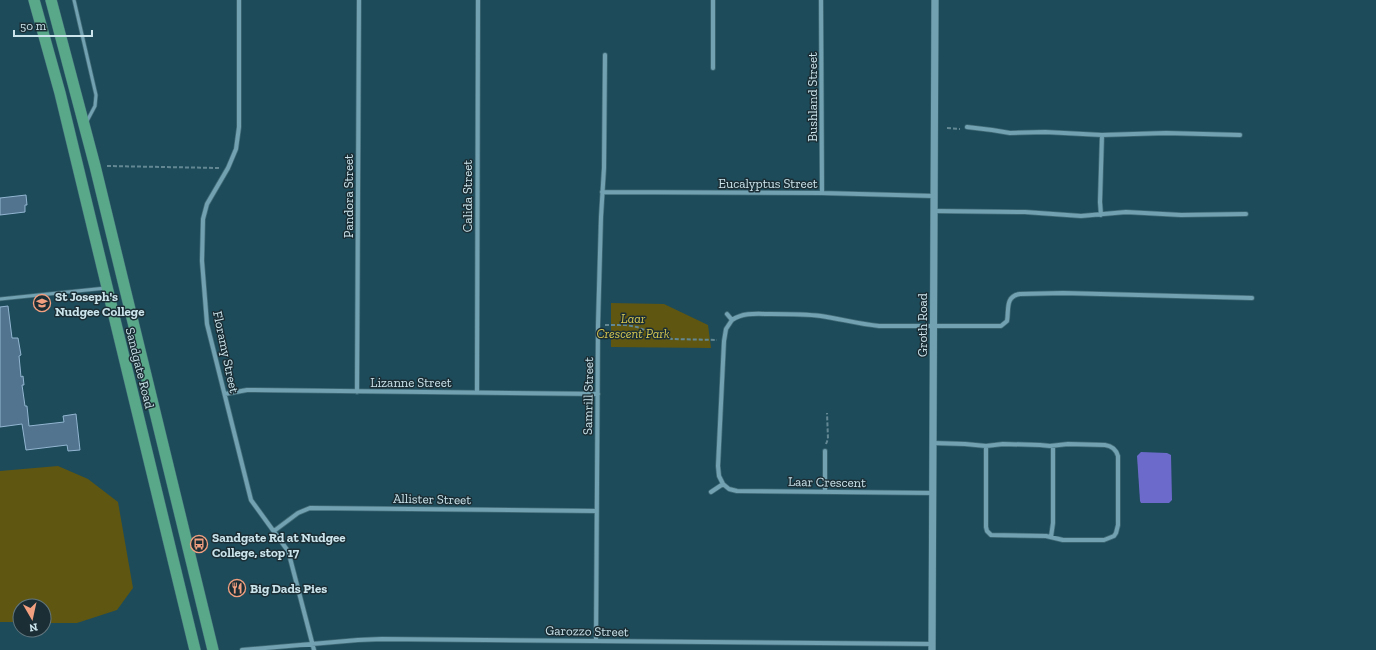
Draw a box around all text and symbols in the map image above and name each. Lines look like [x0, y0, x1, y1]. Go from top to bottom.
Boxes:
scale bar [14, 12, 92, 38]
text: 50 m [20, 19, 47, 33]
street label: Bushland Street [805, 52, 820, 142]
street label: Pandora Street [341, 154, 356, 238]
street label: Calida Street [460, 160, 475, 232]
street label: Eucalyptus Street [718, 176, 818, 191]
place label: St Joseph's Nudgee College [55, 289, 145, 319]
school or university icon: St Joseph's Nudgee College [32, 293, 52, 313]
street label: Groth Road [915, 293, 930, 357]
street label: Floramy Street [210, 310, 242, 395]
park label: Laar Crescent Park [596, 311, 670, 341]
street label: Sandgate Road [123, 326, 157, 410]
street label: Samrill Street [580, 357, 596, 435]
street label: Lizanne Street [370, 375, 452, 390]
street label: Laar Crescent [788, 474, 866, 490]
street label: Allister Street [393, 491, 471, 507]
place label: Sandgate Rd at Nudgee College, stop 17 [212, 530, 346, 560]
bus stop icon: Sandgate Rd at Nudgee College, stop 17 [189, 534, 209, 554]
restaurant icon: Big Dads Pies [227, 578, 247, 598]
place label: Big Dads Pies [250, 581, 327, 596]
north arrow [12, 598, 52, 638]
text: N [28, 620, 39, 635]
street label: Garozzo Street [545, 623, 629, 639]

